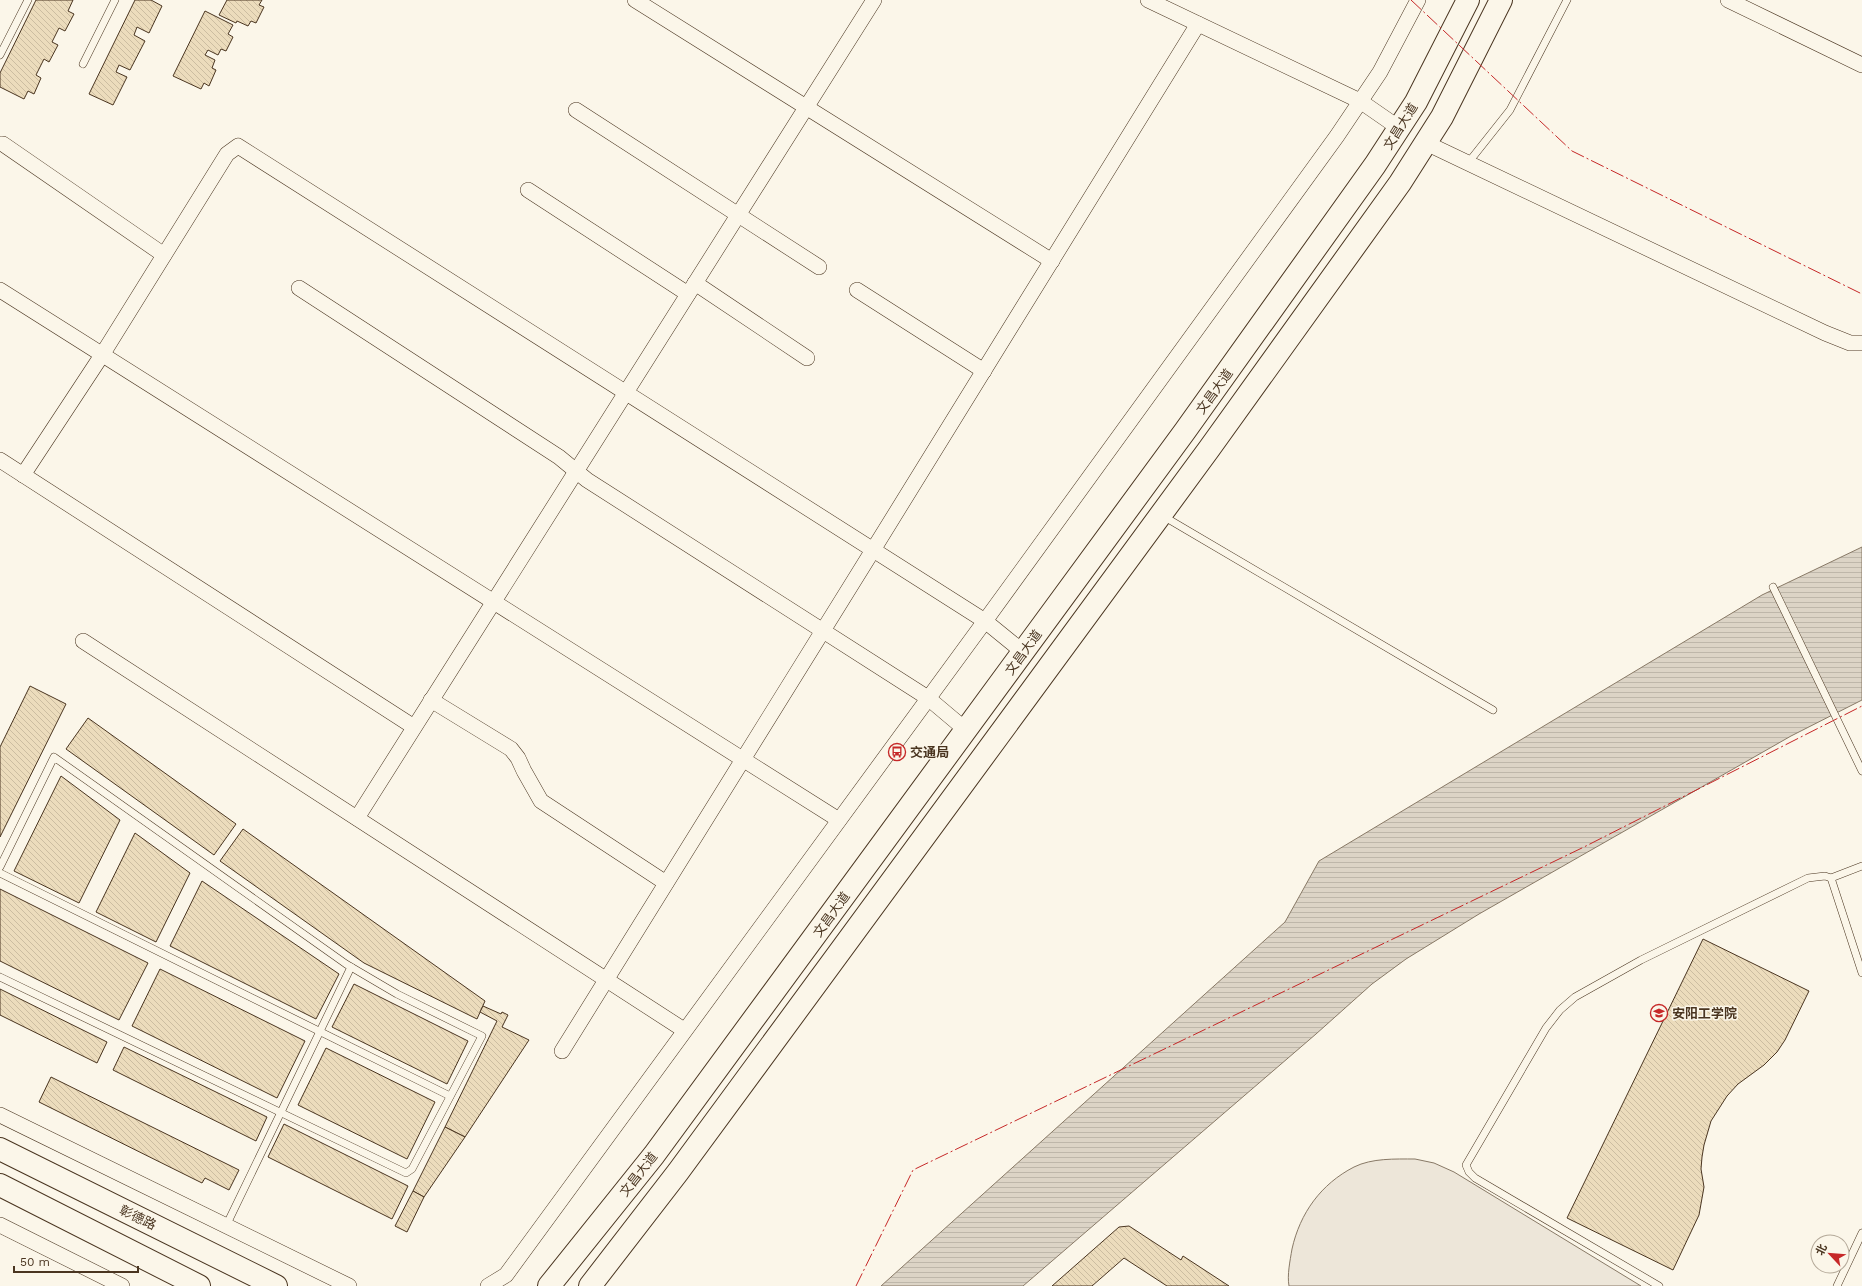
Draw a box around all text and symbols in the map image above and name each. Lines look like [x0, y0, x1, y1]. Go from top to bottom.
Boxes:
street label: 文昌大道 [1380, 100, 1421, 152]
street label: 文昌大道 [1193, 366, 1236, 417]
street label: 文昌大道 [1002, 627, 1045, 678]
bus stop icon: 交通局 [887, 742, 907, 762]
place label: 交通局 [910, 745, 949, 760]
street label: 文昌大道 [810, 889, 853, 940]
school or university icon: 安阳工学院 [1649, 1003, 1669, 1023]
place label: 安阳工学院 [1672, 1006, 1737, 1021]
street label: 文昌大道 [616, 1149, 660, 1199]
street label: 彰德路 [117, 1202, 159, 1233]
north arrow [1810, 1234, 1850, 1274]
text: 北 [1813, 1242, 1830, 1258]
scale bar [14, 1248, 138, 1274]
text: 50 m [20, 1255, 50, 1269]

